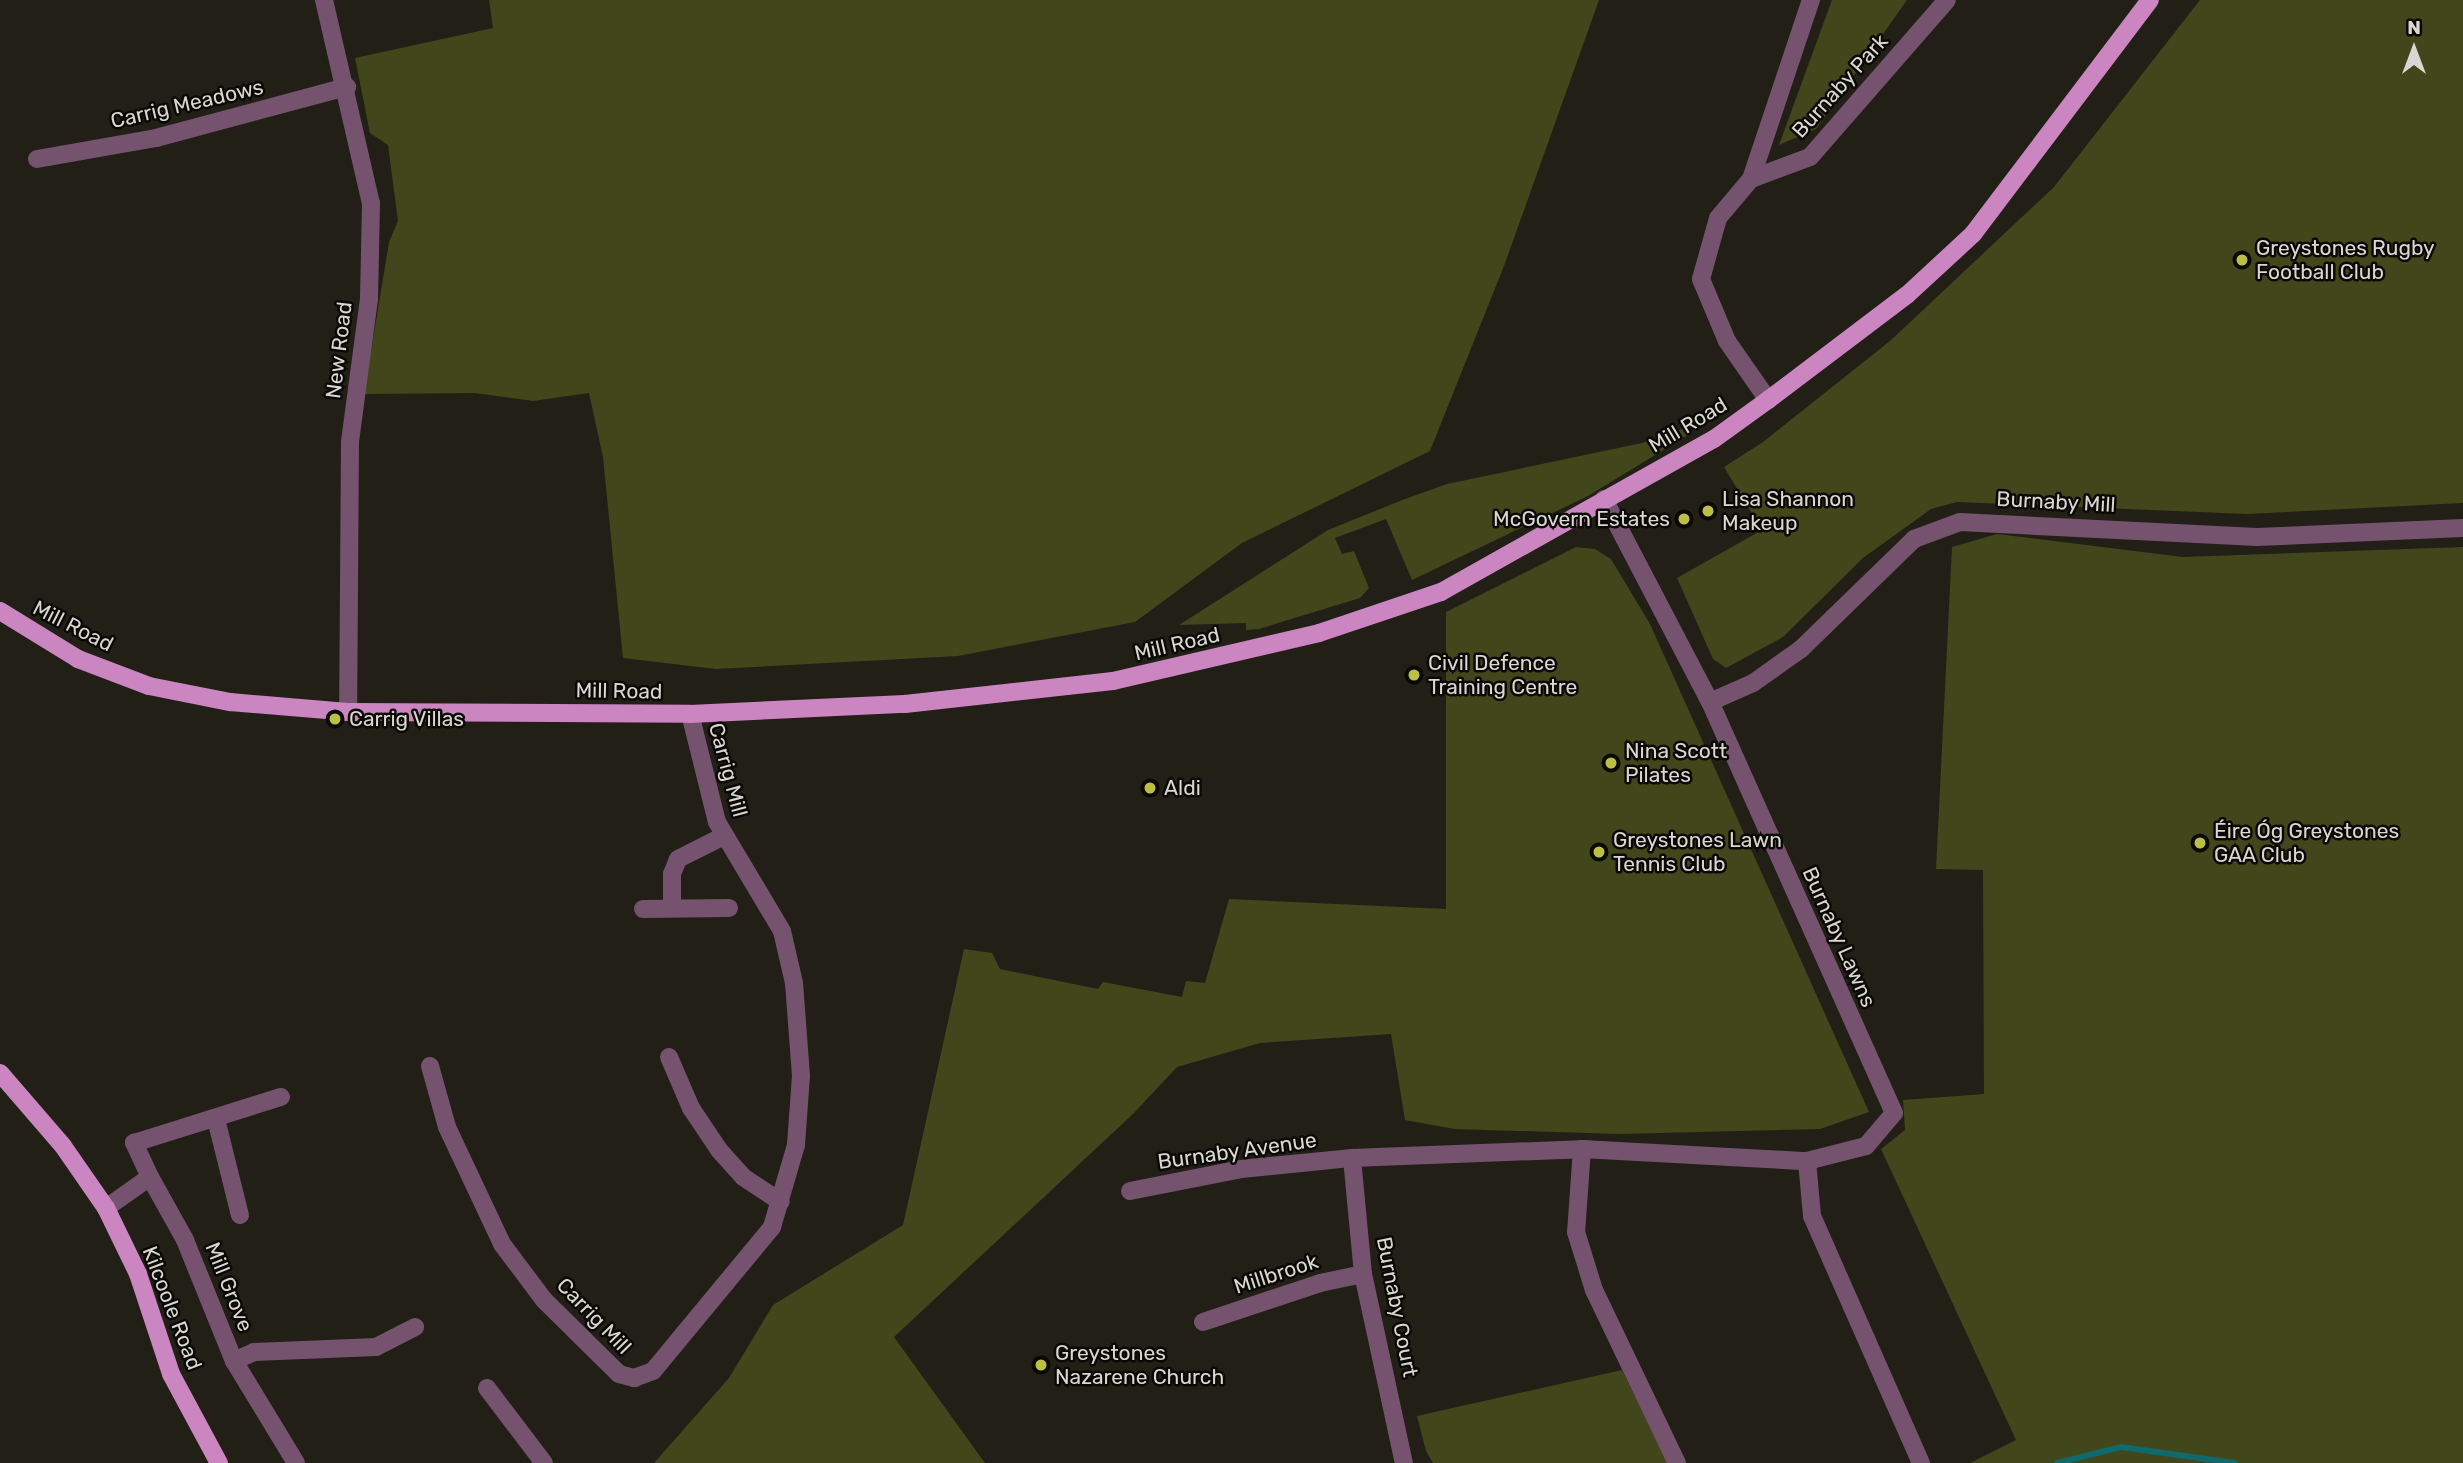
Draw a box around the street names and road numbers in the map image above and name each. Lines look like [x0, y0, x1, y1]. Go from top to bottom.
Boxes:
street label: Burnaby Park [1787, 29, 1893, 143]
street label: Carrig Meadows [108, 74, 266, 134]
street label: New Road [321, 300, 357, 400]
street label: Mill Road [1644, 392, 1732, 458]
street label: Burnaby Mill [1996, 486, 2116, 518]
street label: Mill Road [29, 595, 117, 657]
street label: Mill Road [1132, 622, 1222, 666]
street label: Mill Road [575, 678, 663, 704]
street label: Carrig Mill [703, 720, 753, 820]
street label: Burnaby Lawns [1797, 863, 1881, 1011]
street label: Burnaby Avenue [1155, 1127, 1319, 1175]
street label: Burnaby Court [1371, 1235, 1423, 1379]
street label: Mill Grove [200, 1239, 258, 1335]
street label: Kilcoole Road [137, 1243, 207, 1373]
street label: Millbrook [1231, 1249, 1321, 1299]
street label: Carrig Mill [552, 1273, 636, 1359]

